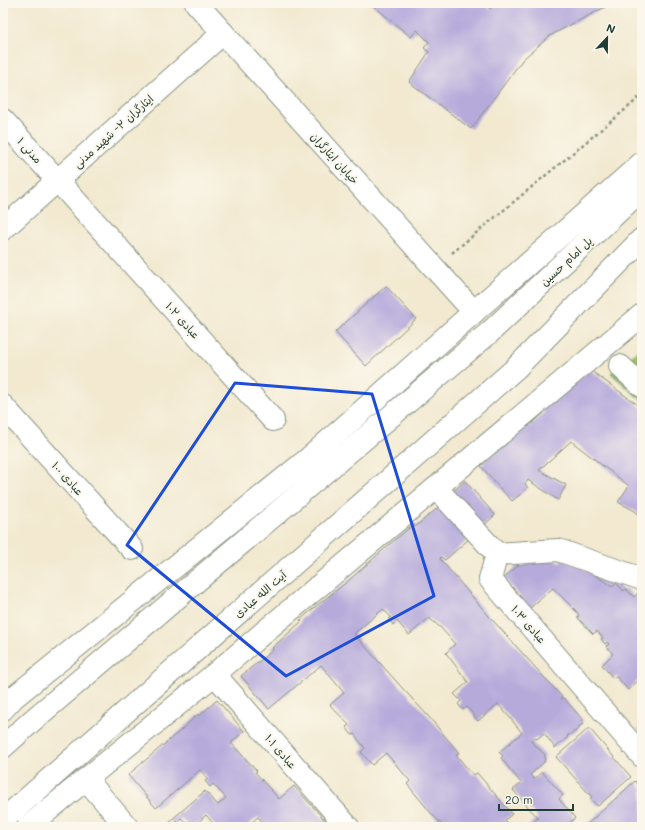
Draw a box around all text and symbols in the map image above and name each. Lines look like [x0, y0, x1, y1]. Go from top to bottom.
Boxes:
north arrow [587, 18, 627, 58]
text: N [604, 20, 618, 37]
street label: ایثارگران ۲- شهید مدنی [70, 91, 157, 172]
street label: خیابان ایثارگران [307, 129, 362, 188]
street label: مدنی ۱ [14, 134, 46, 167]
street label: پل امام حسین [537, 233, 596, 290]
street label: عبادی ۱۰۲ [162, 298, 203, 342]
street label: عبادی ۱۰۰ [48, 458, 87, 499]
street label: آیت الله عبادی [231, 566, 291, 622]
street label: عبادی ۱۰۳ [507, 602, 550, 647]
street label: عبادی ۱۰۱ [261, 731, 300, 772]
scale bar [499, 786, 573, 812]
text: 20 m [505, 791, 533, 807]

